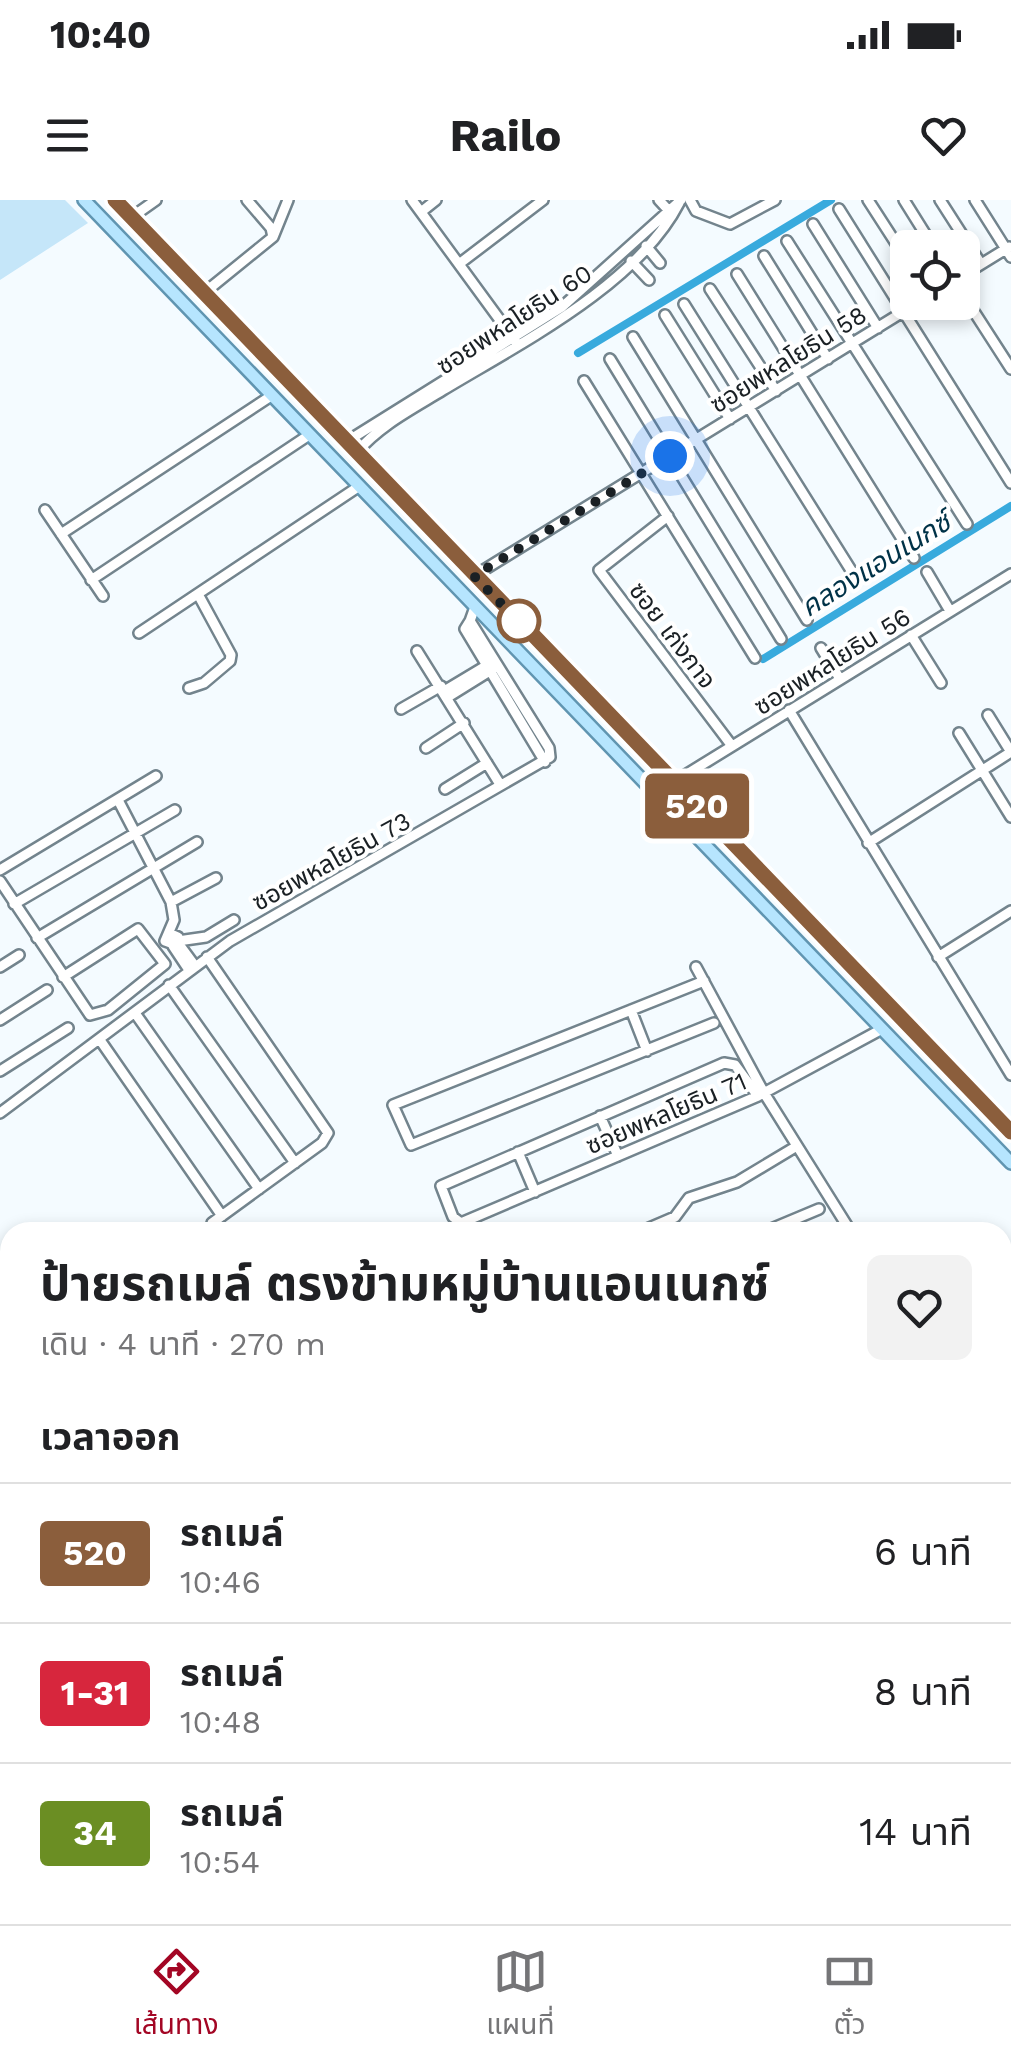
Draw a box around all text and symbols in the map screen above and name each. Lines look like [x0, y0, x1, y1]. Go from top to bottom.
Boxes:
text: 10:40 [50, 13, 151, 57]
icon: menu [40, 108, 95, 163]
icon: heart [916, 108, 971, 163]
text: Railo [450, 109, 561, 162]
map controls [890, 230, 980, 320]
button: locate [890, 230, 980, 320]
street label: ซอยพหลโยธิน 60 [431, 258, 597, 380]
street label: ซอยพหลโยธิน 58 [705, 300, 872, 419]
your location [645, 431, 695, 481]
water label: คลองแอนเนกซ์ [794, 502, 961, 624]
street label: ซอย เก่งกาจ [623, 576, 722, 694]
unlabelled marker [498, 600, 540, 642]
street label: ซอยพหลโยธิน 56 [749, 602, 916, 721]
line badge: 520 [640, 774, 754, 838]
text: 520 [665, 785, 729, 827]
street label: ซอยพหลโยธิน 73 [247, 806, 415, 917]
street label: ซอยพหลโยธิน 71 [582, 1067, 751, 1160]
text: ป้ายรถเมล์ ตรงข้ามหมู่บ้านแอนเนกซ์ [40, 1255, 769, 1312]
button: heart [867, 1255, 972, 1360]
text: เดิน · 4 นาที · 270 m [40, 1325, 326, 1363]
text: เวลาออก [40, 1415, 180, 1459]
text: รถเมล์ [180, 1511, 284, 1555]
text: 6 นาที [874, 1530, 972, 1574]
text: 520 [63, 1532, 127, 1574]
text: 10:46 [180, 1563, 261, 1601]
text: รถเมล์ [180, 1651, 284, 1695]
text: 8 นาที [874, 1670, 972, 1714]
text: 1-31 [61, 1672, 129, 1714]
text: 10:48 [180, 1703, 261, 1741]
text: รถเมล์ [180, 1791, 284, 1835]
text: 14 นาที [859, 1810, 972, 1854]
text: 34 [73, 1812, 117, 1854]
text: 10:54 [180, 1843, 260, 1881]
tab: เส้นทาง [134, 1944, 218, 2047]
tab: แผนที่ [486, 1944, 554, 2047]
tab: ตั๋ว [822, 1944, 877, 2047]

